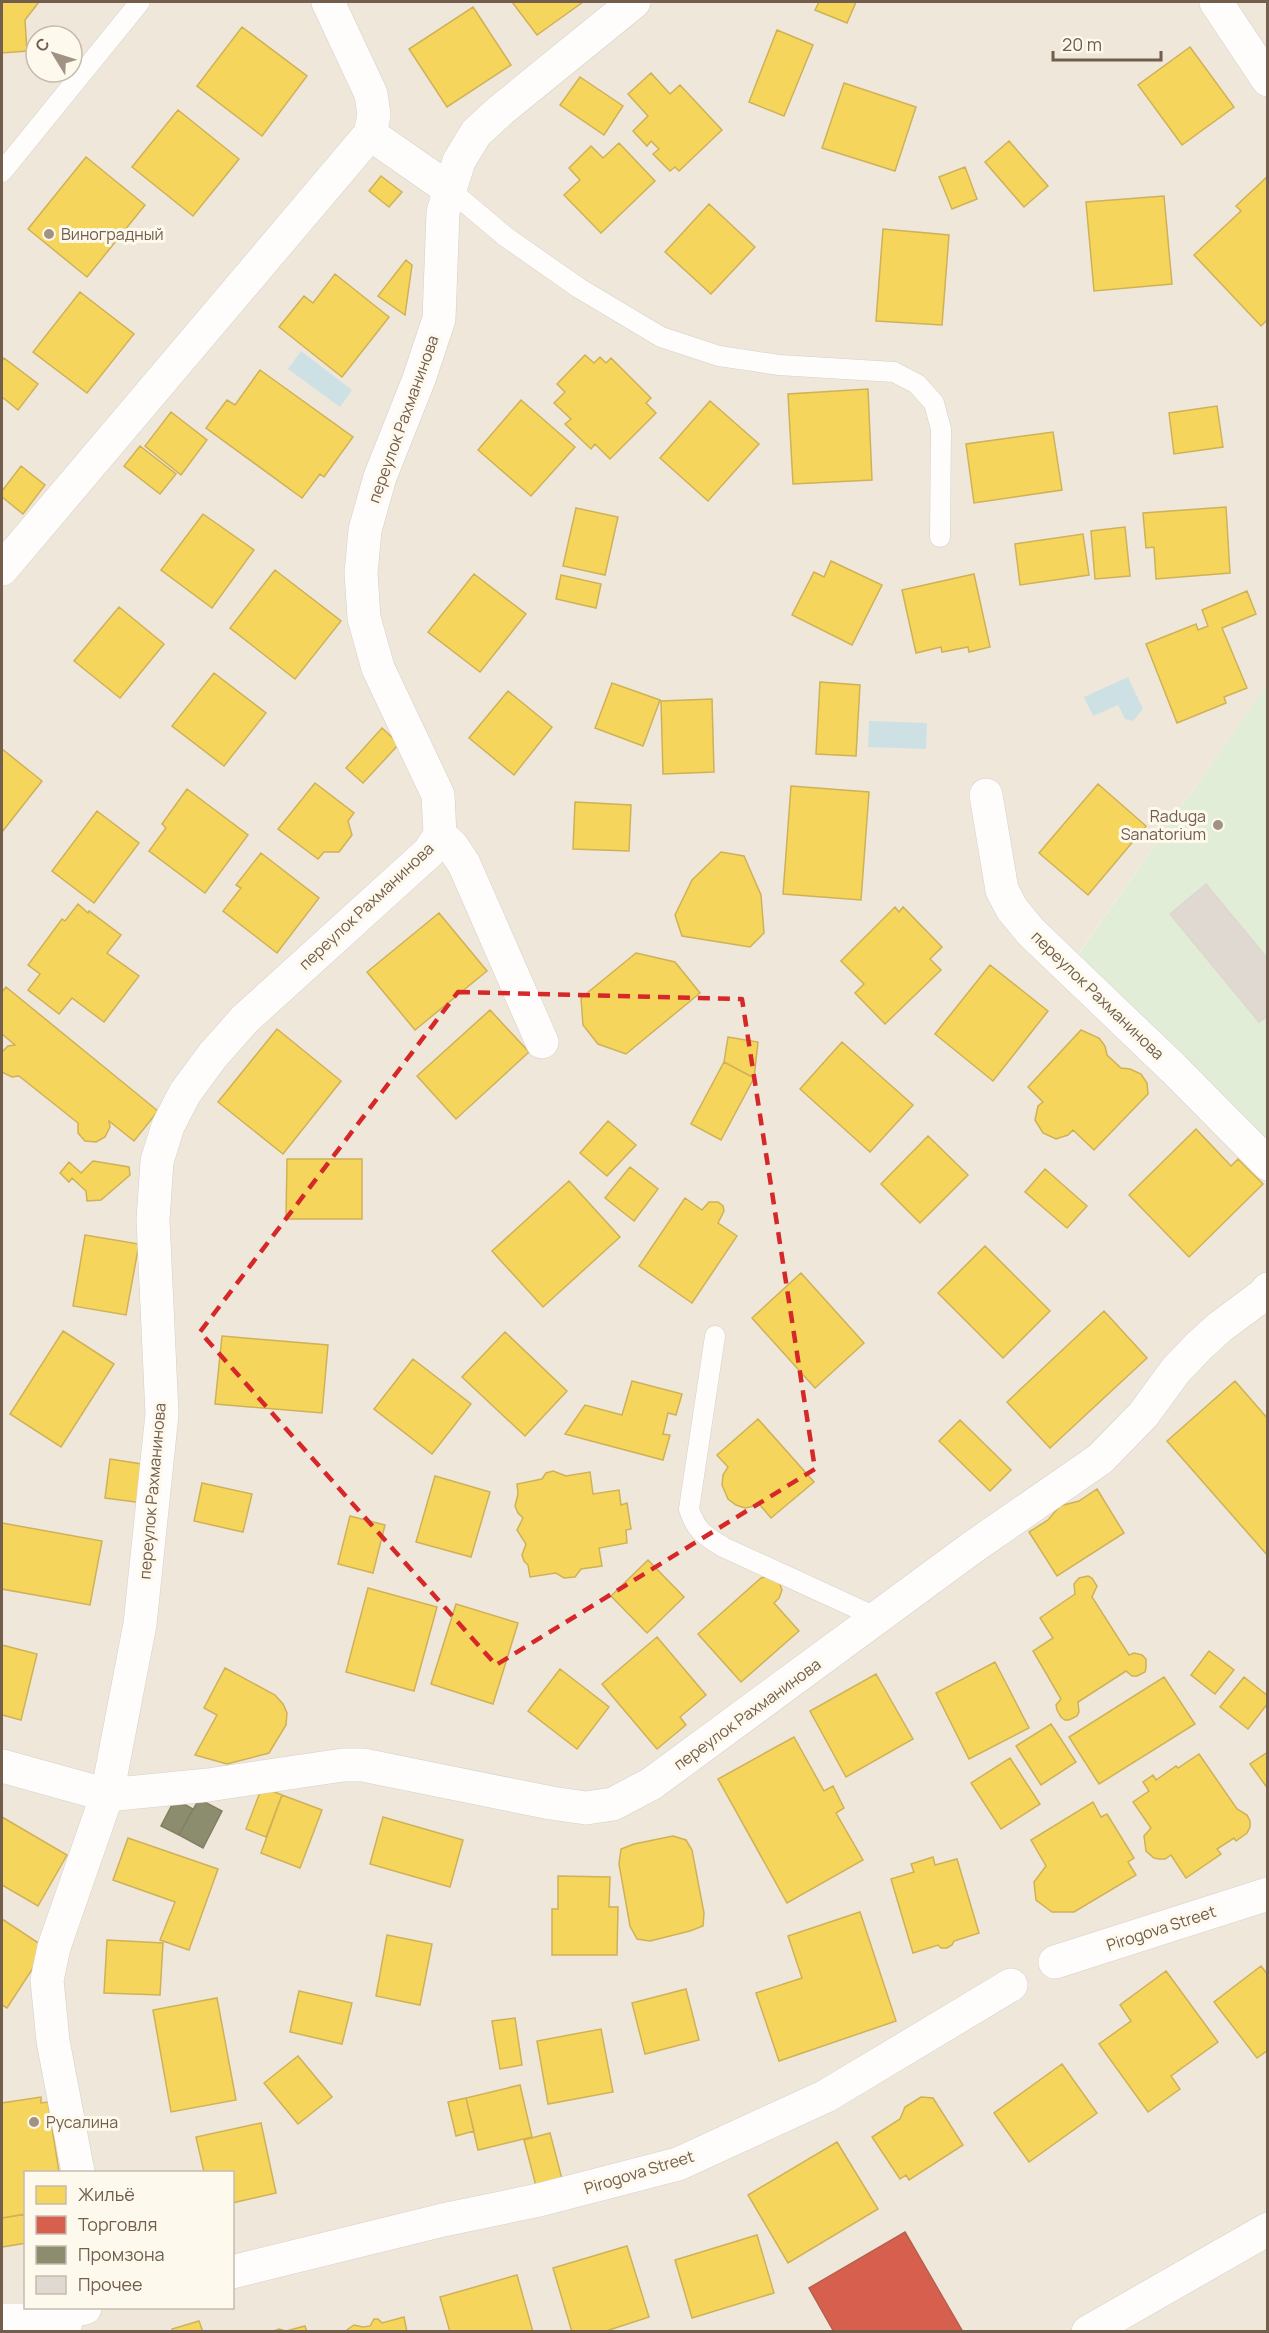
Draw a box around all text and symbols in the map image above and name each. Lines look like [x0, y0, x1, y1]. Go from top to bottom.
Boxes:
north arrow [24, 24, 84, 84]
scale bar [1053, 24, 1161, 62]
text: 20 m [1062, 32, 1102, 56]
text: С [30, 33, 55, 56]
place label: Виноградный [61, 223, 164, 245]
marker: Виноградный [42, 227, 56, 241]
street label: переулок Рахманинова [362, 332, 444, 506]
place label: Raduga Sanatorium [1121, 805, 1206, 845]
marker: Raduga Sanatorium [1211, 818, 1225, 832]
street label: переулок Рахманинова [294, 838, 438, 974]
street label: переулок Рахманинова [1027, 926, 1169, 1064]
street label: переулок Рахманинова [133, 1402, 171, 1580]
street label: переулок Рахманинова [669, 1653, 825, 1775]
street label: Pirogova Street [1103, 1900, 1219, 1956]
place label: Русалина [46, 2111, 118, 2133]
marker: Русалина [27, 2115, 41, 2129]
street label: Pirogova Street [581, 2145, 697, 2199]
legend [24, 2171, 234, 2309]
text: Жильё [78, 2182, 135, 2206]
text: Торговля [78, 2212, 157, 2236]
text: Промзона [78, 2242, 165, 2266]
text: Прочее [78, 2272, 143, 2296]

